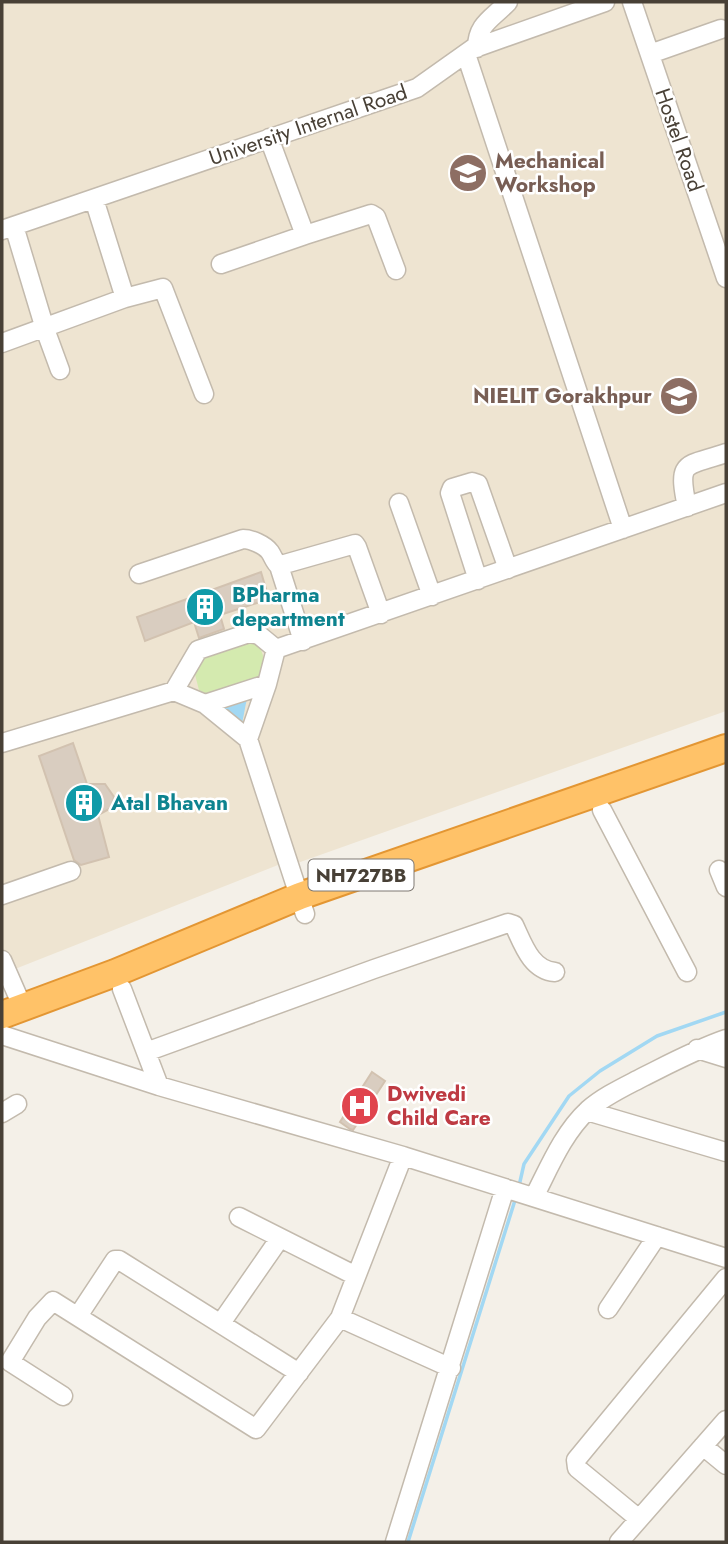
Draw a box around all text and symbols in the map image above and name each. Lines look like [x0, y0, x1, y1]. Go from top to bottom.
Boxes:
street label: University Internal Road [205, 77, 411, 173]
street label: Hostel Road [647, 84, 711, 196]
place label: Mechanical Workshop [495, 146, 605, 200]
school or university icon: Mechanical Workshop [447, 152, 489, 194]
school or university icon: NIELIT Gorakhpur [658, 375, 700, 417]
place label: NIELIT Gorakhpur [473, 381, 652, 411]
place label: BPharma department [232, 580, 345, 634]
building icon: BPharma department [184, 586, 226, 628]
building icon: Atal Bhavan [63, 782, 105, 824]
place label: Atal Bhavan [110, 788, 228, 818]
road number: NH727BB [308, 860, 414, 890]
place label: Dwivedi Child Care [387, 1079, 491, 1133]
hospital icon: Dwivedi Child Care [339, 1085, 381, 1127]

